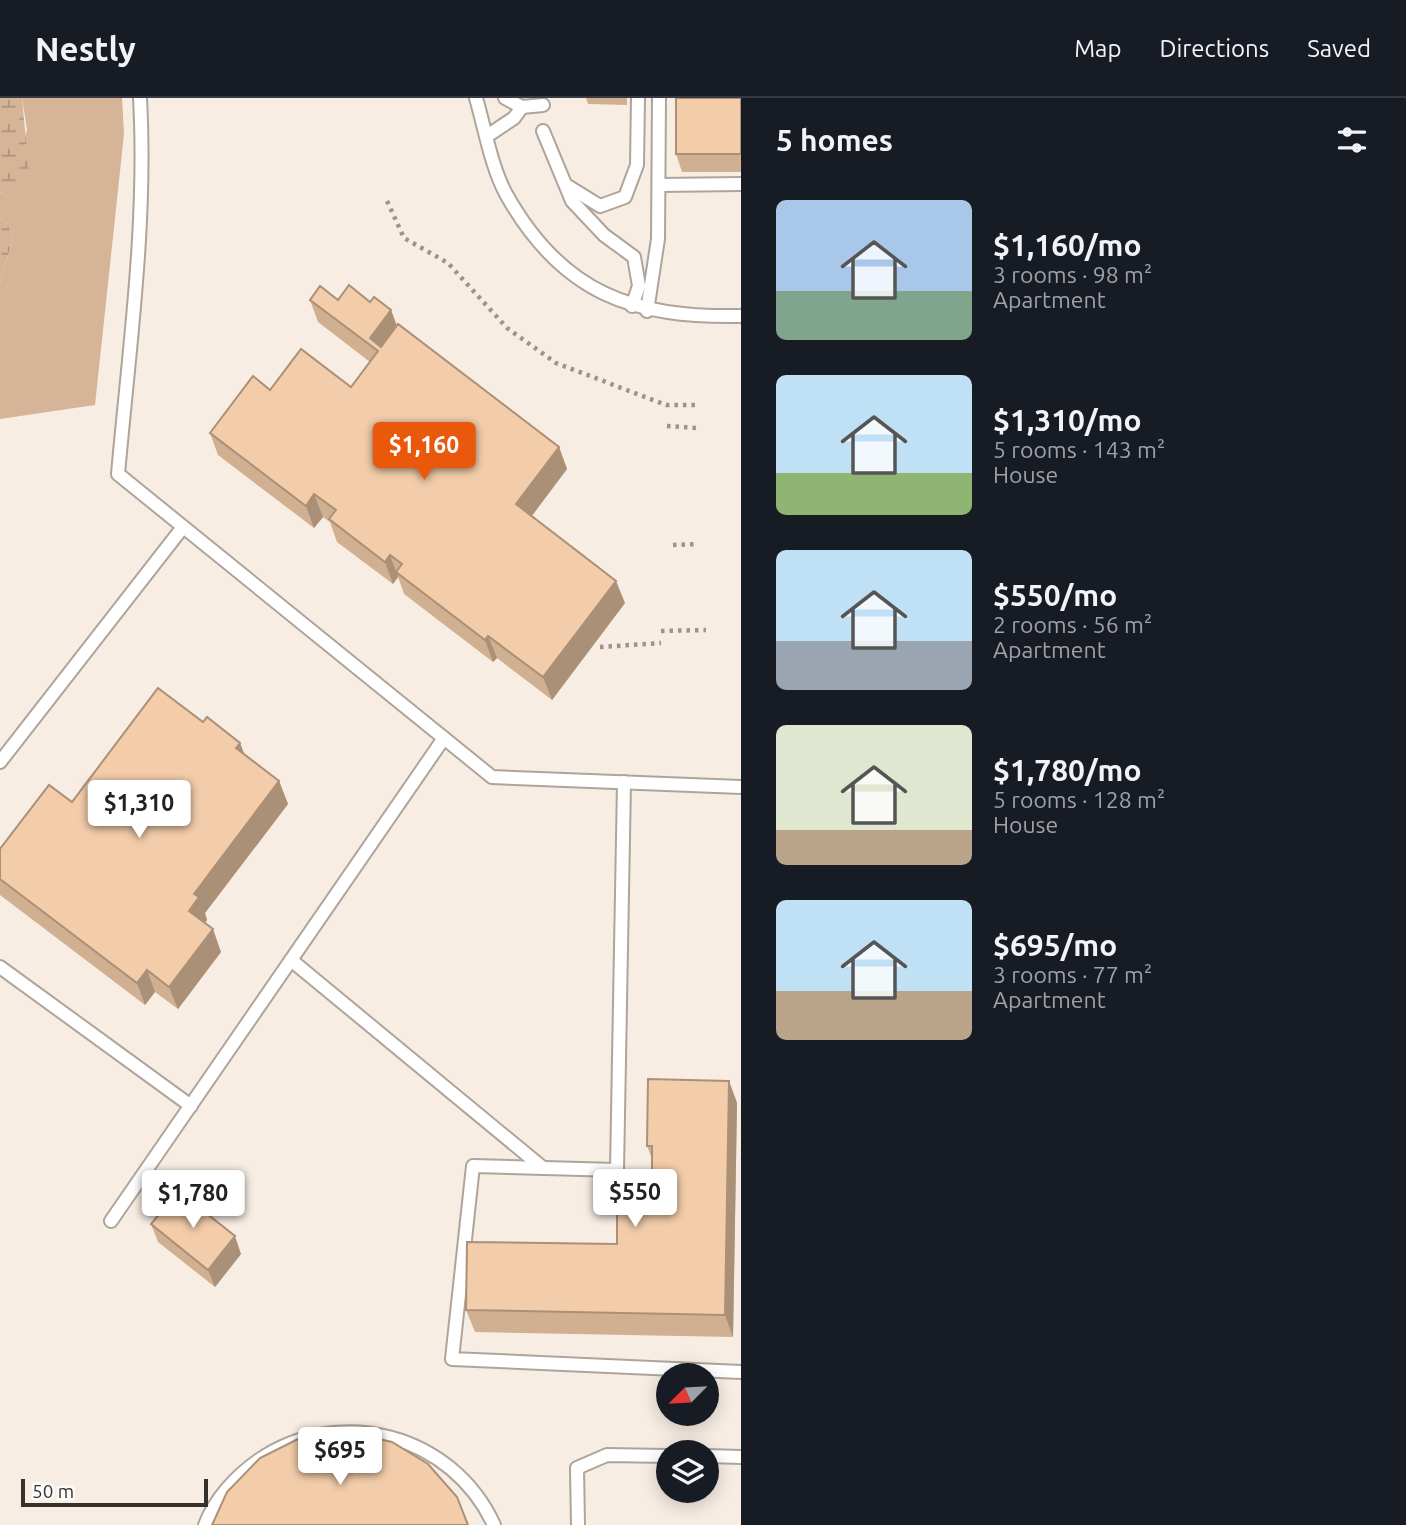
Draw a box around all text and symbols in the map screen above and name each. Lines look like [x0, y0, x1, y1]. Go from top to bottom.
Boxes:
text: Nestly [35, 30, 136, 67]
text: Map [1074, 35, 1121, 62]
text: Directions [1159, 35, 1269, 62]
text: Saved [1307, 35, 1371, 62]
icon: filters [1333, 121, 1371, 159]
text: 5 homes [776, 123, 893, 157]
icon: home [832, 228, 916, 312]
text: $1,160/mo [993, 228, 1142, 262]
text: 3 rooms · 98 m² [993, 262, 1152, 287]
text: Apartment [993, 287, 1106, 312]
icon: home [832, 403, 916, 487]
text: $1,310/mo [993, 403, 1142, 437]
pin: $1,160 [367, 422, 481, 482]
text: $1,160 [389, 432, 459, 457]
text: 5 rooms · 143 m² [993, 437, 1165, 462]
text: House [993, 462, 1058, 487]
icon: home [832, 578, 916, 662]
text: $550/mo [993, 578, 1117, 612]
text: 2 rooms · 56 m² [993, 612, 1152, 637]
text: Apartment [993, 637, 1106, 662]
icon: home [832, 753, 916, 837]
text: $1,780/mo [993, 753, 1142, 787]
pin: $1,310 [82, 780, 196, 840]
text: 5 rooms · 128 m² [993, 787, 1165, 812]
text: $1,310 [104, 790, 174, 815]
text: House [993, 812, 1058, 837]
icon: home [832, 928, 916, 1012]
text: $695/mo [993, 928, 1117, 962]
text: 3 rooms · 77 m² [993, 962, 1152, 987]
text: Apartment [993, 987, 1106, 1012]
pin: $1,780 [136, 1170, 250, 1230]
pin: $550 [594, 1170, 676, 1229]
text: $550 [609, 1179, 661, 1204]
text: $1,780 [158, 1180, 228, 1205]
north arrow [656, 1363, 719, 1426]
map controls [656, 1363, 719, 1503]
pin: $695 [299, 1428, 381, 1487]
text: $695 [314, 1437, 366, 1462]
button: layers [656, 1440, 719, 1503]
scale bar [21, 1476, 208, 1508]
text: 50 m [32, 1480, 74, 1502]

